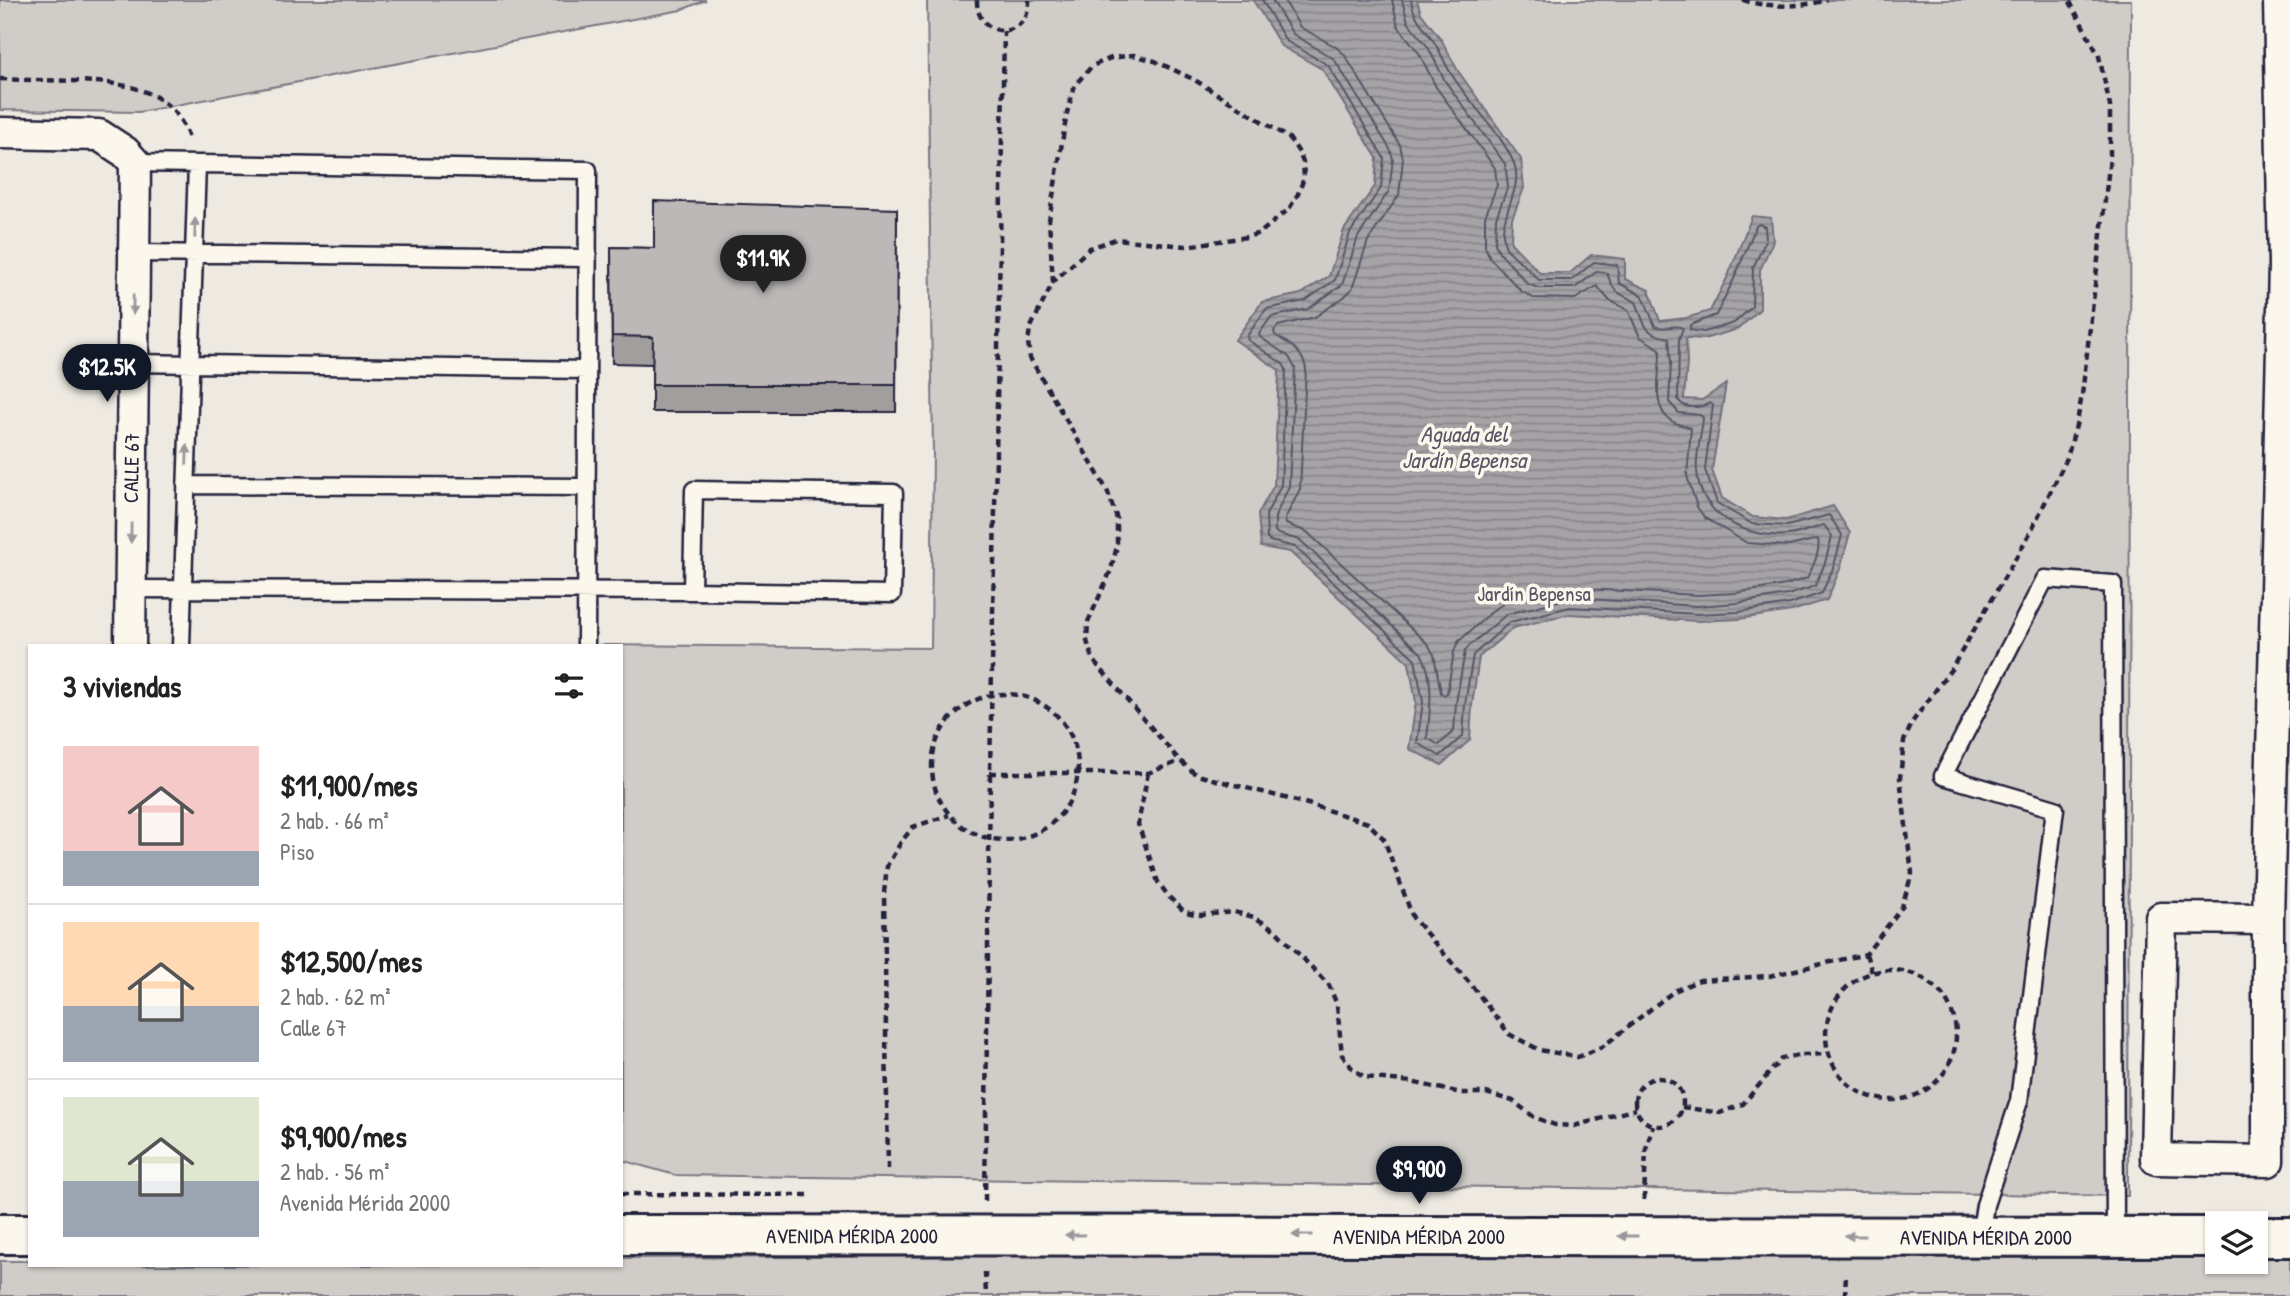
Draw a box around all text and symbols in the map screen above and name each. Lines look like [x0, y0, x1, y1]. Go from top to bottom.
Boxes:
one-way arrow [189, 217, 201, 239]
pin: $11.9K [706, 236, 820, 295]
text: $11.9K [736, 242, 790, 273]
one-way arrow [127, 294, 139, 316]
pin: $12.5K [50, 344, 164, 404]
text: $12.5K [78, 351, 136, 382]
water label: Aguada del Jardín Bepensa [1402, 418, 1528, 476]
street label: CALLE 67 [116, 433, 146, 503]
one-way arrow [182, 444, 193, 466]
one-way arrow [125, 522, 137, 544]
park label: Jardín Bepensa [1477, 579, 1591, 608]
text: 3 viviendas [63, 666, 181, 706]
icon: filters [550, 667, 588, 705]
text: $11,900/mes [280, 765, 418, 805]
icon: home [119, 774, 203, 858]
text: 2 hab. · 66 m² [280, 805, 389, 836]
text: Piso [280, 836, 314, 867]
text: $12,500/mes [280, 941, 422, 981]
icon: home [119, 950, 203, 1034]
text: 2 hab. · 62 m² [280, 981, 390, 1012]
text: Calle 67 [280, 1012, 347, 1043]
text: $9,900/mes [280, 1116, 407, 1156]
icon: home [119, 1125, 203, 1209]
pin: $9,900 [1362, 1146, 1476, 1206]
text: $9,900 [1392, 1153, 1446, 1184]
text: 2 hab. · 56 m² [280, 1156, 389, 1187]
text: Avenida Mérida 2000 [280, 1187, 450, 1218]
map controls [2205, 1211, 2268, 1274]
button: layers [2205, 1211, 2268, 1274]
street label: AVENIDA MÉRIDA 2000 [766, 1221, 938, 1250]
street label: AVENIDA MÉRIDA 2000 [1333, 1221, 1505, 1251]
street label: AVENIDA MÉRIDA 2000 [1900, 1222, 2072, 1251]
one-way arrow [1063, 1229, 1085, 1241]
one-way arrow [1291, 1229, 1313, 1241]
one-way arrow [1616, 1230, 1638, 1242]
one-way arrow [1844, 1230, 1866, 1242]

